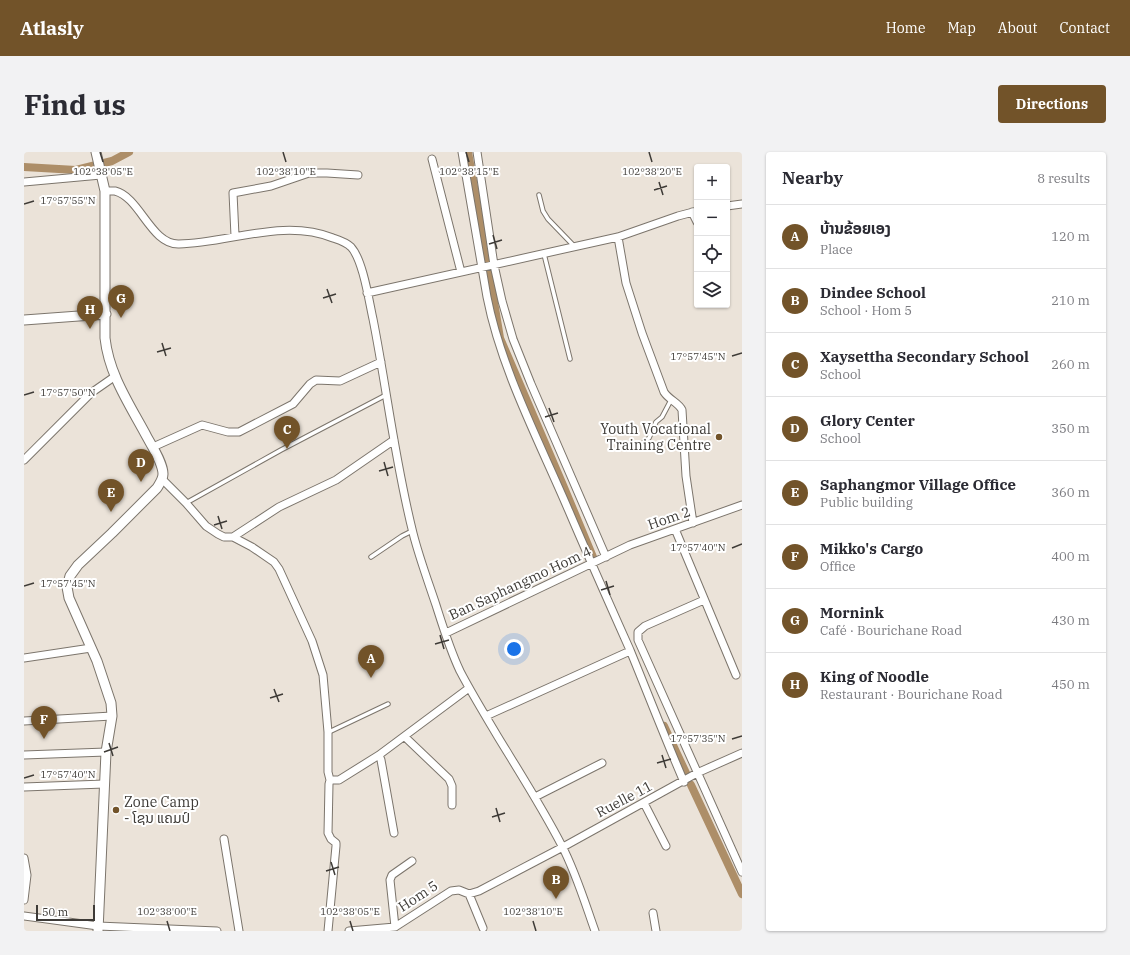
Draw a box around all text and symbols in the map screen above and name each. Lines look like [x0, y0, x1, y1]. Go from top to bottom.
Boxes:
text: Atlasly [20, 16, 84, 40]
text: Home [886, 19, 925, 37]
text: Map [947, 19, 976, 37]
text: About [998, 19, 1037, 37]
text: Contact [1059, 19, 1110, 37]
button: Directions [998, 85, 1106, 123]
text: Find us [24, 86, 126, 123]
map controls [694, 164, 730, 308]
button: + [694, 164, 730, 200]
text: 102°38'05"E [73, 165, 133, 178]
text: 102°38'10"E [256, 165, 316, 178]
text: 102°38'15"E [439, 165, 499, 178]
text: 102°38'20"E [622, 165, 682, 178]
text: Nearby [782, 167, 843, 189]
text: 8 results [1037, 170, 1090, 187]
text: 17°57'55"N [41, 194, 96, 207]
button: − [694, 200, 730, 236]
text: ບ້ານຂ້ອຍເອງ [820, 219, 891, 238]
text: A [790, 228, 800, 245]
text: 120 m [1051, 228, 1090, 245]
button: locate [694, 236, 730, 272]
text: Place [820, 241, 853, 258]
button: layers [694, 272, 730, 308]
text: Dindee School [820, 283, 926, 302]
pin: G [108, 285, 134, 318]
text: B [790, 292, 800, 309]
text: 210 m [1051, 292, 1090, 309]
pin: H [77, 296, 103, 329]
text: School · Hom 5 [820, 302, 912, 319]
text: Xaysettha Secondary School [820, 347, 1029, 366]
text: 17°57'45"N [671, 350, 726, 363]
text: C [791, 356, 799, 373]
text: 260 m [1051, 356, 1090, 373]
text: School [820, 366, 861, 383]
text: 17°57'50"N [41, 386, 96, 399]
text: Glory Center [820, 411, 915, 430]
pin: C [274, 416, 300, 449]
place label: Youth Vocational Training Centre [600, 420, 711, 454]
text: D [790, 420, 800, 437]
text: 350 m [1051, 420, 1090, 437]
text: School [820, 430, 861, 447]
marker: Youth Vocational Training Centre [714, 432, 724, 442]
pin: D [128, 449, 154, 482]
text: Saphangmor Village Office [820, 475, 1016, 494]
pin: E [98, 479, 124, 512]
text: E [791, 484, 799, 501]
text: 360 m [1051, 484, 1090, 501]
text: Public building [820, 494, 913, 511]
street label: Hom 2 [645, 502, 693, 534]
text: Mikko's Cargo [820, 539, 923, 558]
text: 17°57'40"N [671, 541, 726, 554]
street label: Ban Saphangmo Hom 4 [446, 542, 594, 624]
text: F [791, 548, 799, 565]
text: 400 m [1051, 548, 1090, 565]
text: Office [820, 558, 856, 575]
text: 17°57'45"N [41, 577, 96, 590]
text: Mornink [820, 603, 884, 622]
text: G [790, 612, 800, 629]
text: 430 m [1051, 612, 1090, 629]
text: Café · Bourichane Road [820, 622, 962, 639]
your location [504, 639, 524, 659]
pin: A [358, 645, 384, 678]
text: King of Noodle [820, 667, 929, 686]
text: H [790, 676, 800, 693]
text: 450 m [1051, 676, 1090, 693]
text: Restaurant · Bourichane Road [820, 686, 1003, 703]
pin: F [31, 706, 57, 739]
text: 17°57'35"N [671, 732, 726, 745]
text: 17°57'40"N [41, 768, 96, 781]
street label: Ruelle 11 [593, 777, 655, 821]
place label: Zone Camp - ໂຊນ ແຄມປ໌ [124, 793, 199, 827]
marker: Zone Camp - ໂຊນ ແຄມປ໌ [111, 805, 121, 815]
pin: B [543, 866, 569, 899]
street label: Hom 5 [395, 876, 441, 916]
scale bar [36, 903, 95, 922]
text: 50 m [42, 905, 68, 919]
text: 102°38'00"E [137, 905, 197, 918]
text: 102°38'05"E [320, 905, 380, 918]
text: 102°38'10"E [503, 905, 563, 918]

